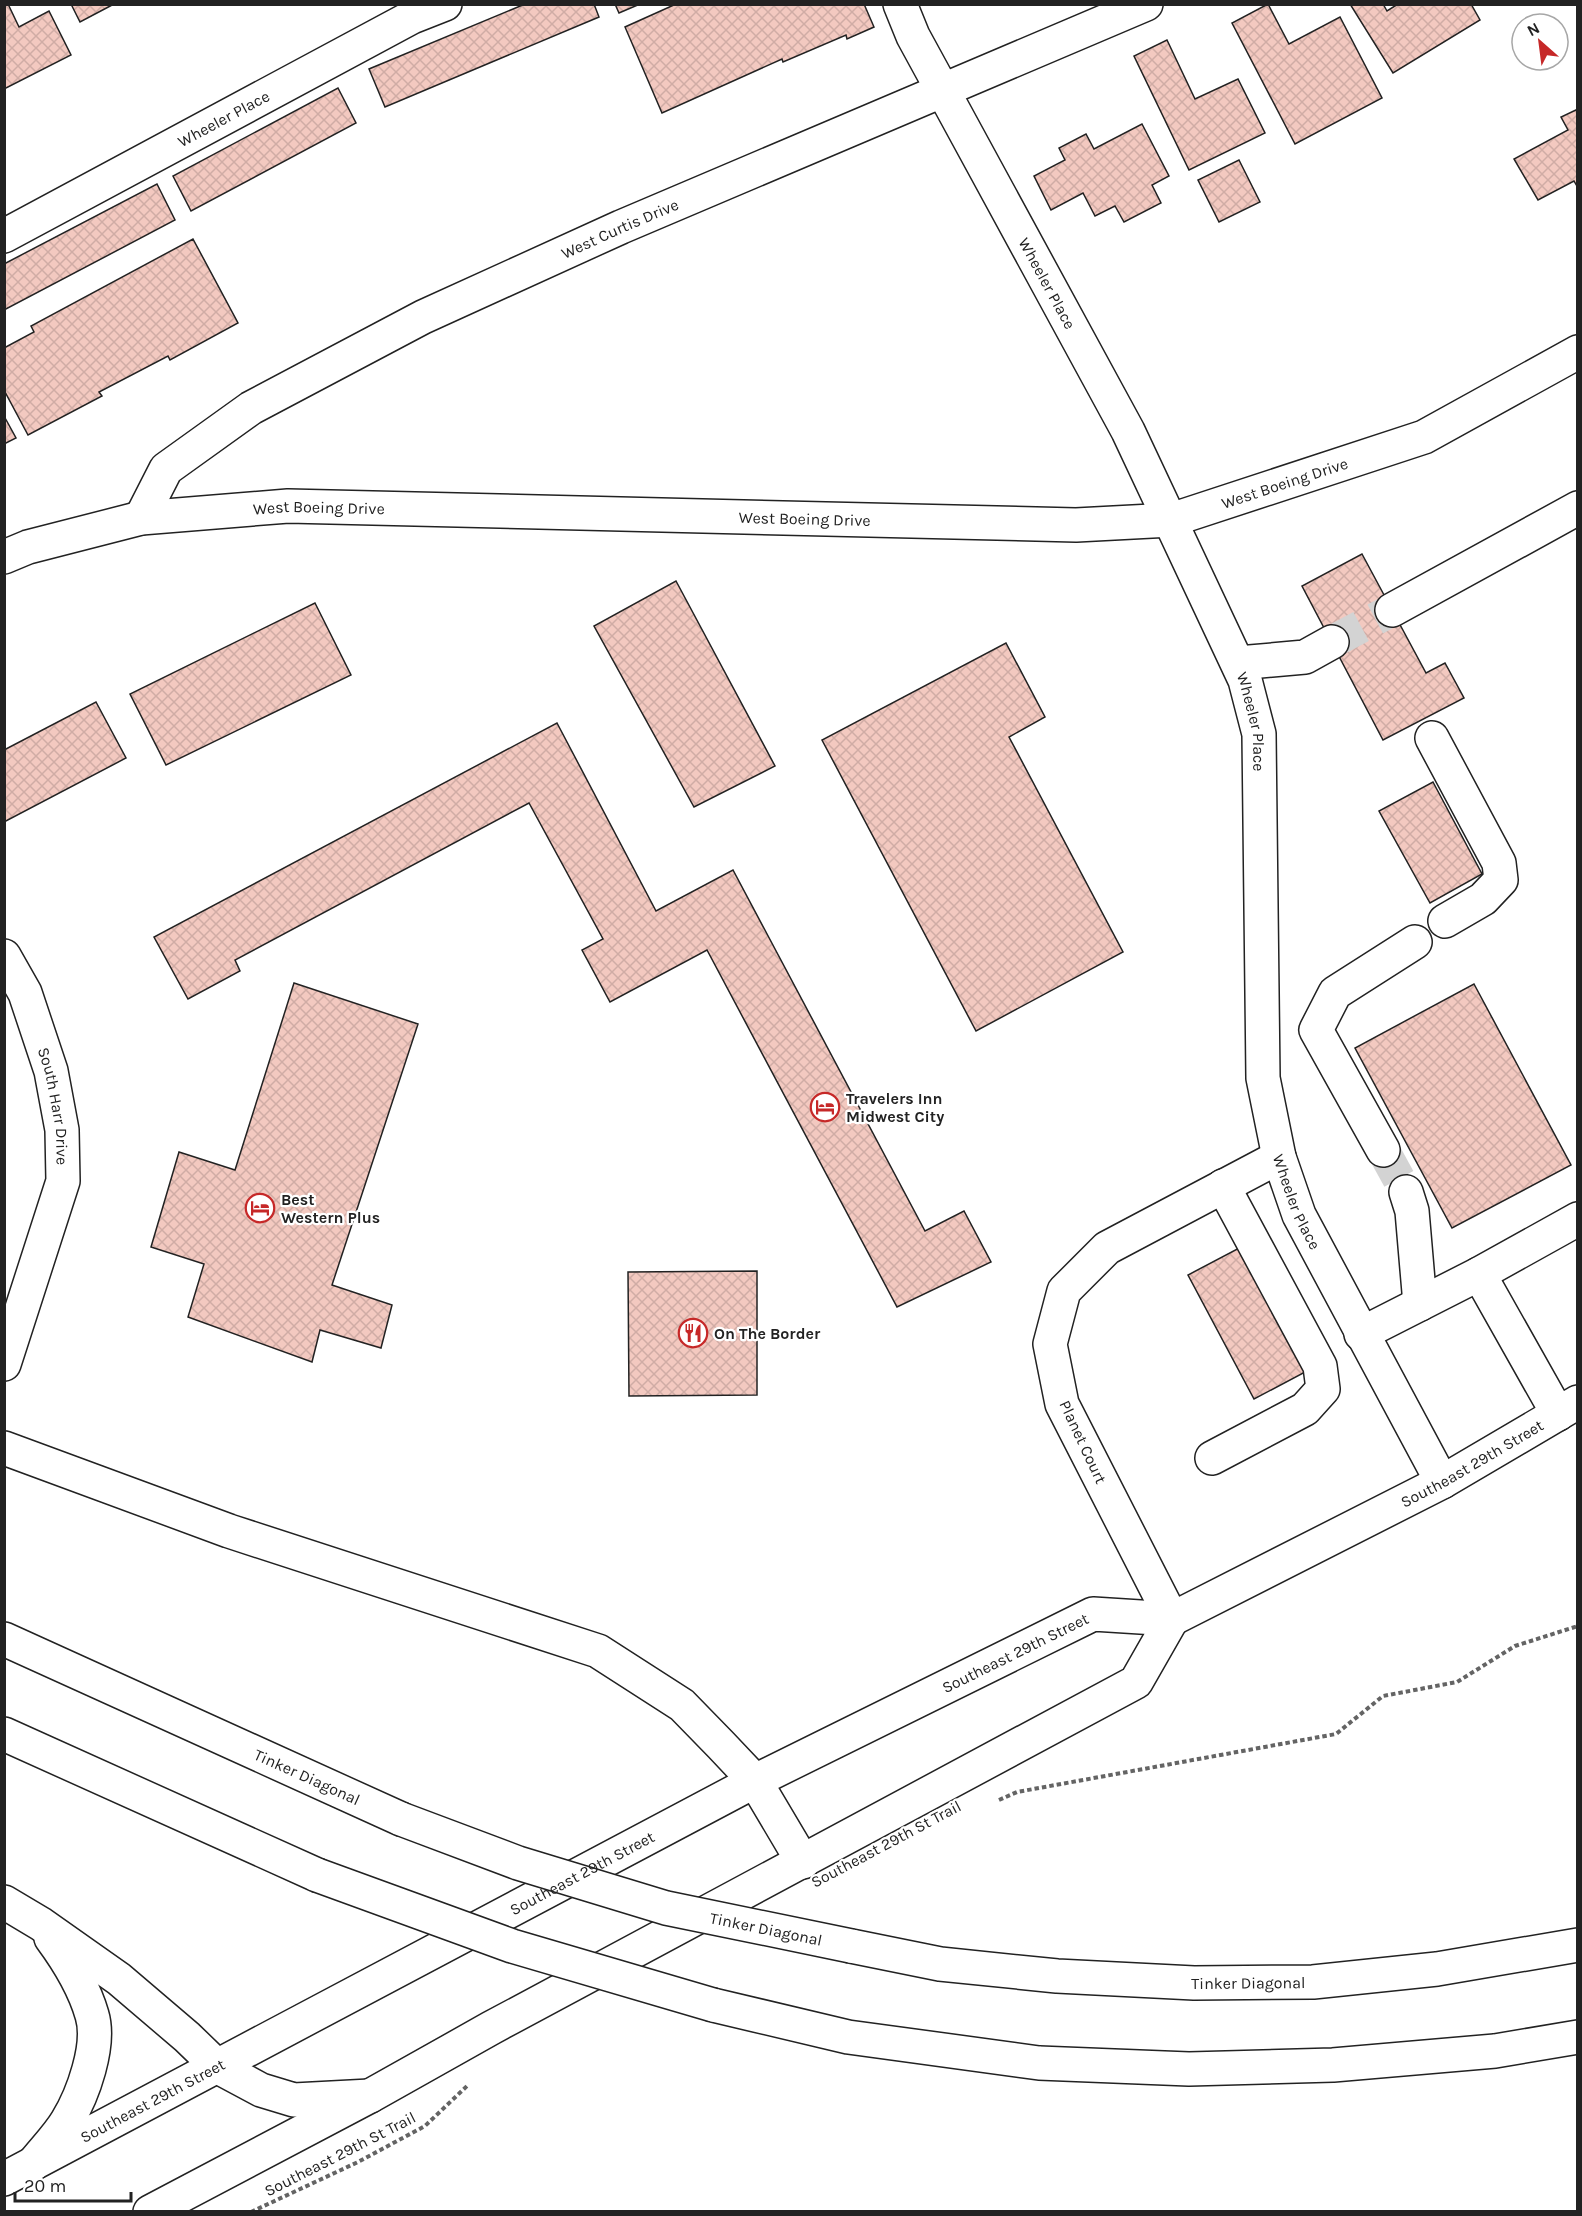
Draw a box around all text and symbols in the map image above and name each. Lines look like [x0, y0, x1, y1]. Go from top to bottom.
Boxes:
north arrow [1510, 12, 1570, 72]
text: N [1524, 18, 1543, 40]
street label: Wheeler Place [174, 86, 273, 151]
street label: West Curtis Drive [558, 194, 681, 262]
street label: Wheeler Place [1015, 234, 1080, 332]
street label: West Boeing Drive [1219, 453, 1350, 512]
street label: West Boeing Drive [252, 496, 385, 518]
street label: West Boeing Drive [739, 507, 871, 530]
street label: Wheeler Place [1233, 669, 1269, 772]
street label: South Harr Drive [34, 1045, 72, 1165]
place label: Travelers Inn Midwest City [846, 1089, 944, 1126]
hotel icon: Travelers Inn Midwest City [809, 1091, 841, 1123]
street label: Wheeler Place [1269, 1152, 1325, 1253]
place label: Best Western Plus [281, 1190, 380, 1227]
hotel icon: Best Western Plus [244, 1192, 276, 1224]
restaurant icon: On The Border [677, 1317, 709, 1349]
place label: On The Border [714, 1324, 821, 1343]
street label: Planet Court [1055, 1397, 1111, 1487]
street label: Southeast 29th Street [1397, 1415, 1547, 1511]
street label: Southeast 29th Street [939, 1608, 1091, 1697]
street label: Tinker Diagonal [251, 1744, 363, 1809]
street label: Southeast 29th St Trail [808, 1796, 964, 1892]
street label: Southeast 29th Street [506, 1827, 658, 1919]
street label: Tinker Diagonal [708, 1908, 824, 1949]
street label: Tinker Diagonal [1191, 1973, 1306, 1993]
street label: Southeast 29th Street [77, 2054, 228, 2146]
street label: Southeast 29th St Trail [261, 2108, 419, 2200]
scale bar [15, 2165, 130, 2203]
text: 20 m [24, 2175, 66, 2197]

